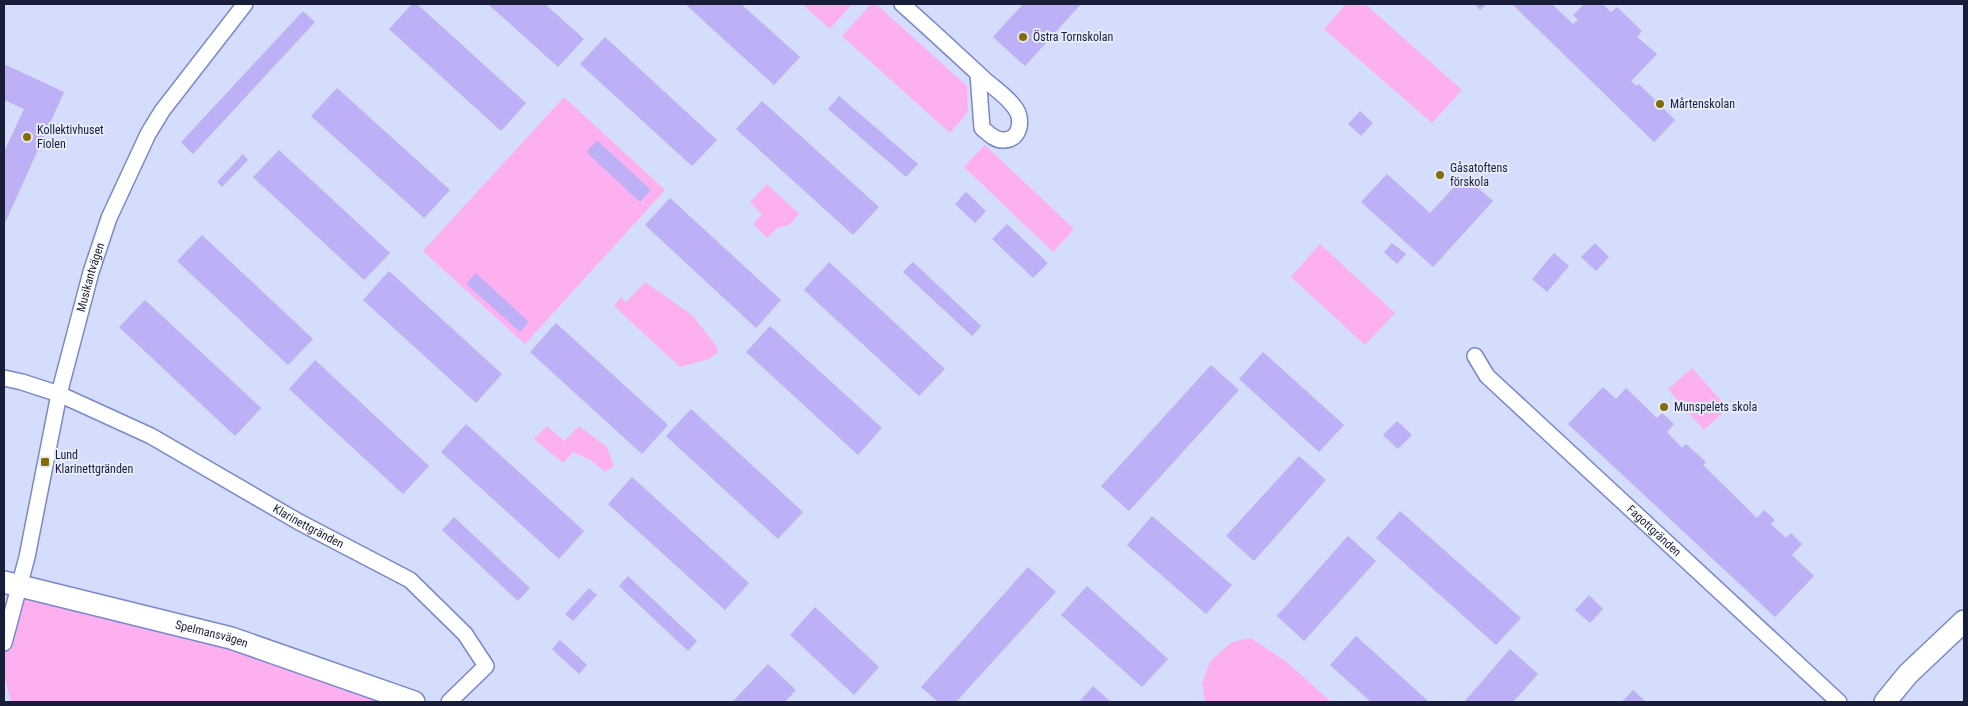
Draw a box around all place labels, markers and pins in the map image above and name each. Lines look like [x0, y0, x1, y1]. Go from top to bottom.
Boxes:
place label: Östra Tornskolan [1033, 29, 1113, 44]
marker: Östra Tornskolan [1017, 31, 1029, 43]
place label: Mårtenskolan [1670, 97, 1735, 111]
marker: Mårtenskolan [1654, 98, 1666, 110]
place label: Kollektivhuset Fiolen [37, 123, 104, 151]
marker: Kollektivhuset Fiolen [21, 131, 33, 143]
place label: Gåsatoftens förskola [1450, 161, 1508, 189]
marker: Gåsatoftens förskola [1434, 169, 1446, 181]
place label: Munspelets skola [1674, 400, 1758, 414]
marker: Munspelets skola [1658, 401, 1670, 413]
place label: Lund Klarinettgränden [55, 448, 133, 476]
marker: Lund Klarinettgränden [39, 456, 51, 468]

